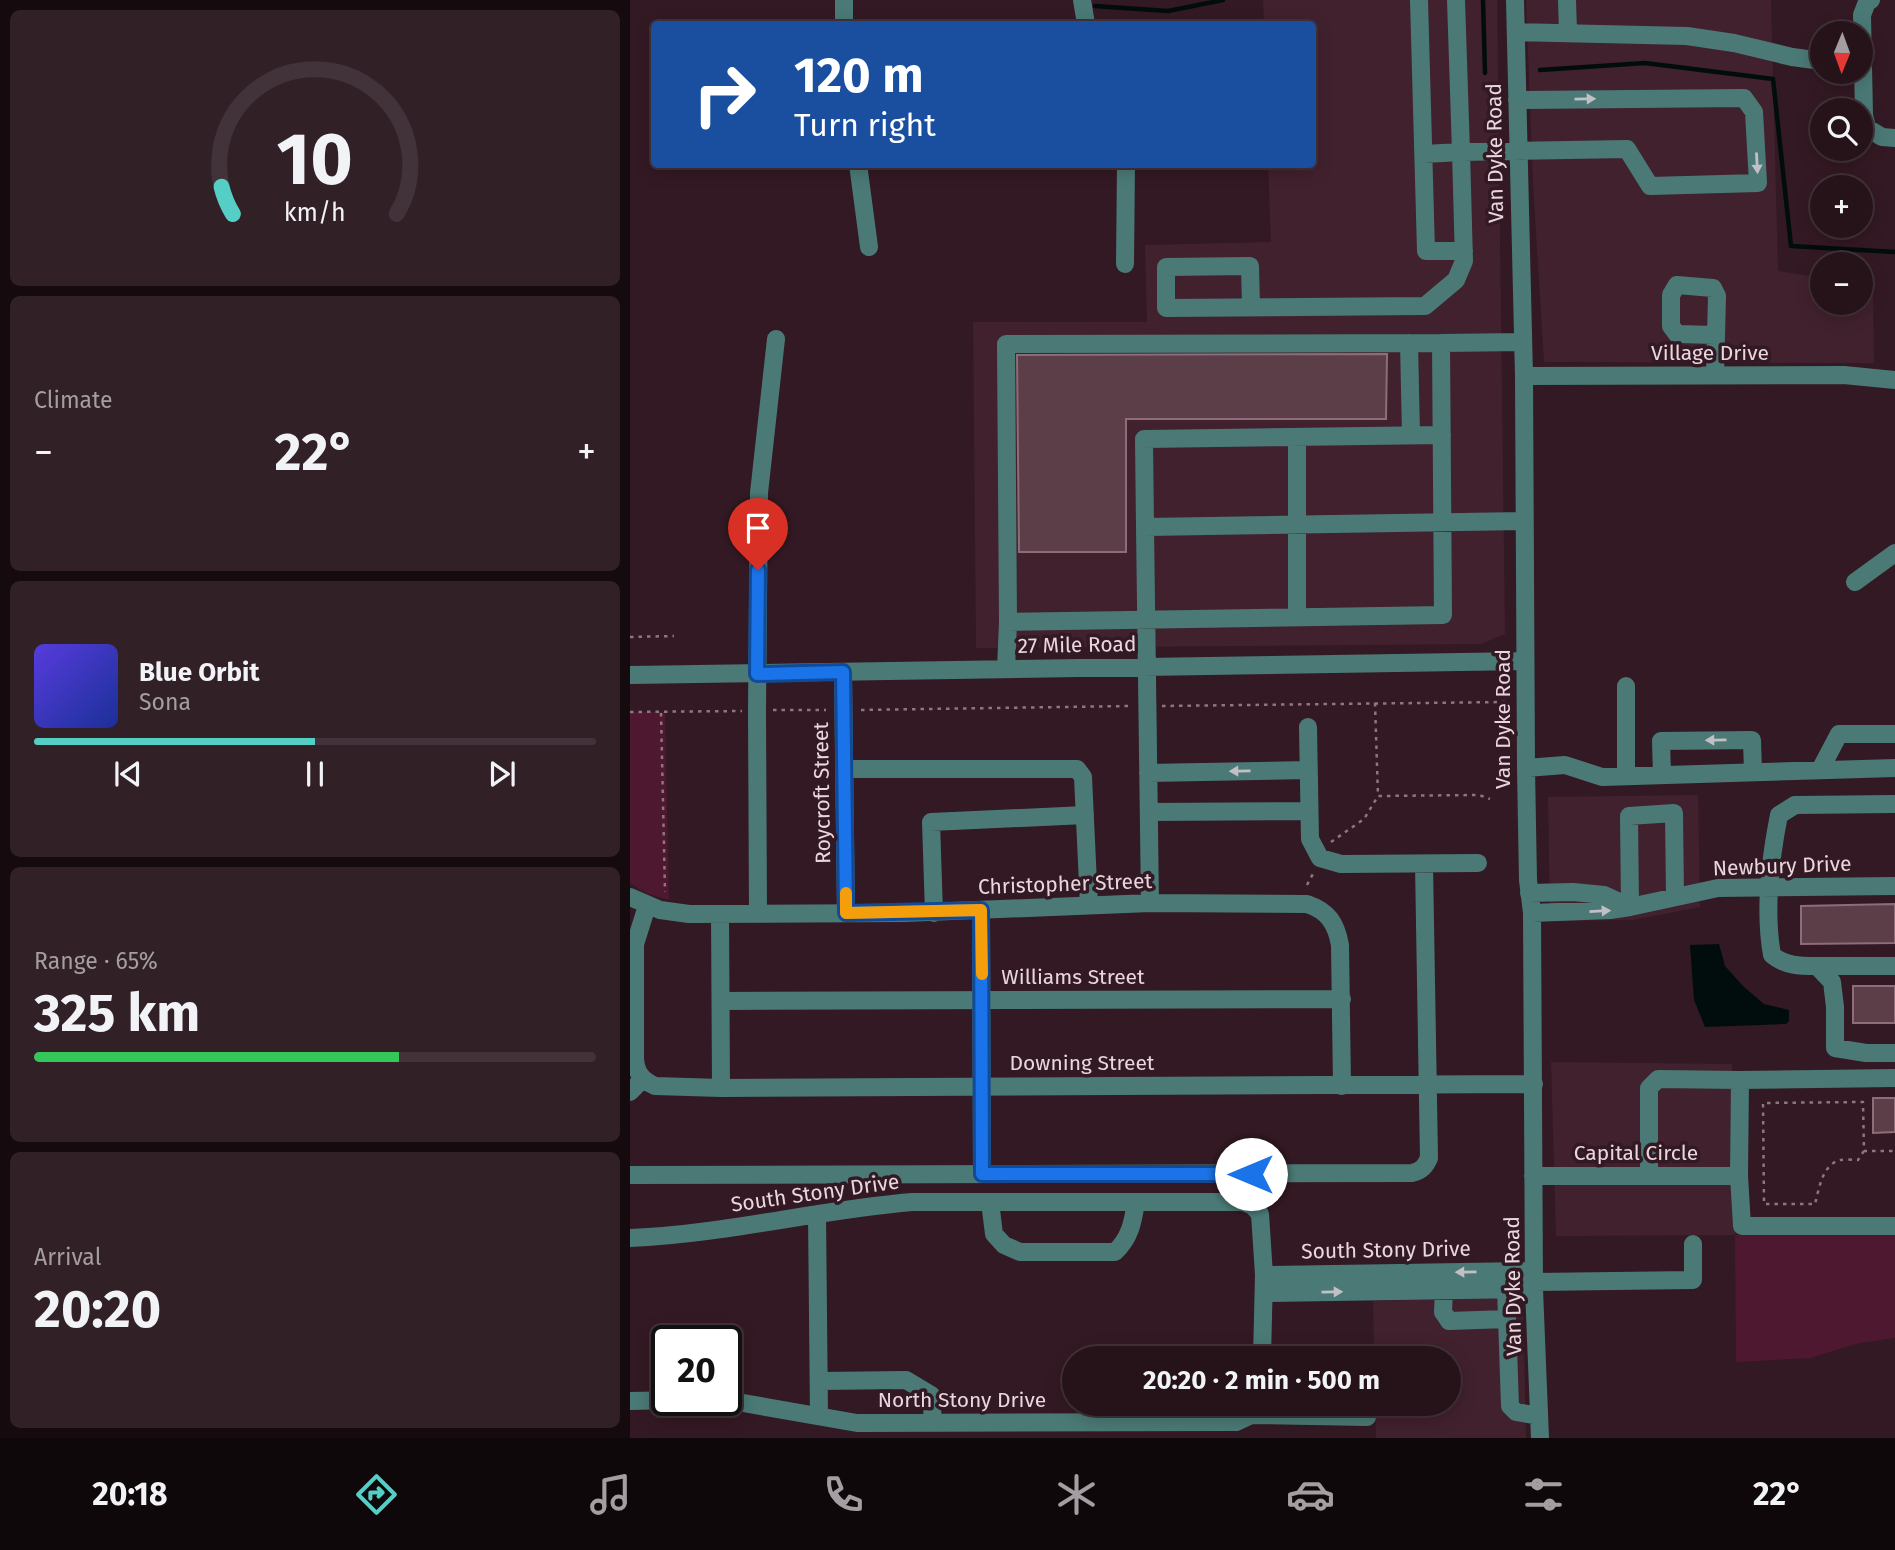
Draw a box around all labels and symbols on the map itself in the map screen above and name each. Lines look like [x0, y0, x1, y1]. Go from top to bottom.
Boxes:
north arrow [1810, 21, 1872, 84]
street label: Van Dyke Road [1481, 83, 1509, 223]
one-way arrow [1574, 94, 1596, 105]
one-way arrow [1752, 152, 1763, 174]
street label: Village Drive [1651, 340, 1769, 366]
pin [728, 498, 788, 570]
street label: 27 Mile Road [1017, 631, 1137, 659]
street label: Van Dyke Road [1490, 649, 1516, 789]
street label: Roycroft Street [808, 721, 836, 864]
one-way arrow [1705, 734, 1727, 746]
one-way arrow [1229, 766, 1251, 777]
street label: Newbury Drive [1712, 851, 1852, 881]
street label: Christopher Street [978, 868, 1153, 900]
one-way arrow [1589, 905, 1611, 916]
street label: Williams Street [1001, 964, 1145, 990]
street label: Downing Street [1010, 1050, 1155, 1076]
position arrow [1214, 1137, 1288, 1211]
street label: Capital Circle [1574, 1140, 1698, 1166]
street label: South Stony Drive [729, 1168, 901, 1218]
street label: Van Dyke Road [1499, 1216, 1527, 1356]
street label: South Stony Drive [1301, 1236, 1471, 1264]
one-way arrow [1454, 1266, 1476, 1278]
one-way arrow [1321, 1286, 1343, 1298]
speed limit sign: 20 [651, 1325, 742, 1416]
street label: North Stony Drive [878, 1387, 1046, 1413]

